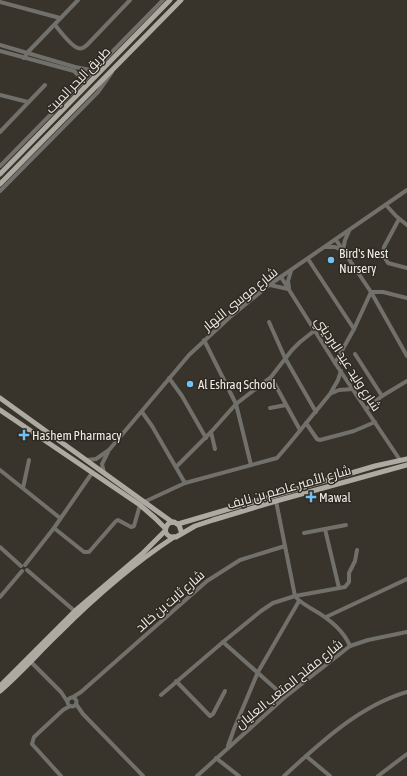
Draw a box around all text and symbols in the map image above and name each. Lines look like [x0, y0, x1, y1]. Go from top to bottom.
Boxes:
street label: طريق البحر الميت [43, 44, 113, 116]
place label: Bird's Nest Nursery [339, 246, 389, 276]
marker: Bird's Nest Nursery [326, 255, 336, 265]
street label: شارع موسى النهار [199, 264, 281, 335]
street label: شارع وليد عيد البرديني [309, 314, 384, 416]
place label: Al Eshraq School [198, 377, 276, 392]
marker: Al Eshraq School [185, 379, 195, 389]
place label: Hashem Pharmacy [32, 428, 122, 443]
marker: Hashem Pharmacy [19, 430, 29, 440]
street label: شارع الأمير عاصم بن نايف [225, 462, 353, 514]
place label: Mawal [319, 490, 351, 505]
marker: Mawal [306, 492, 316, 502]
street label: شارع ثابت بن خالد [133, 567, 208, 636]
street label: شارع مفلح المتعب العليان [232, 636, 346, 733]

